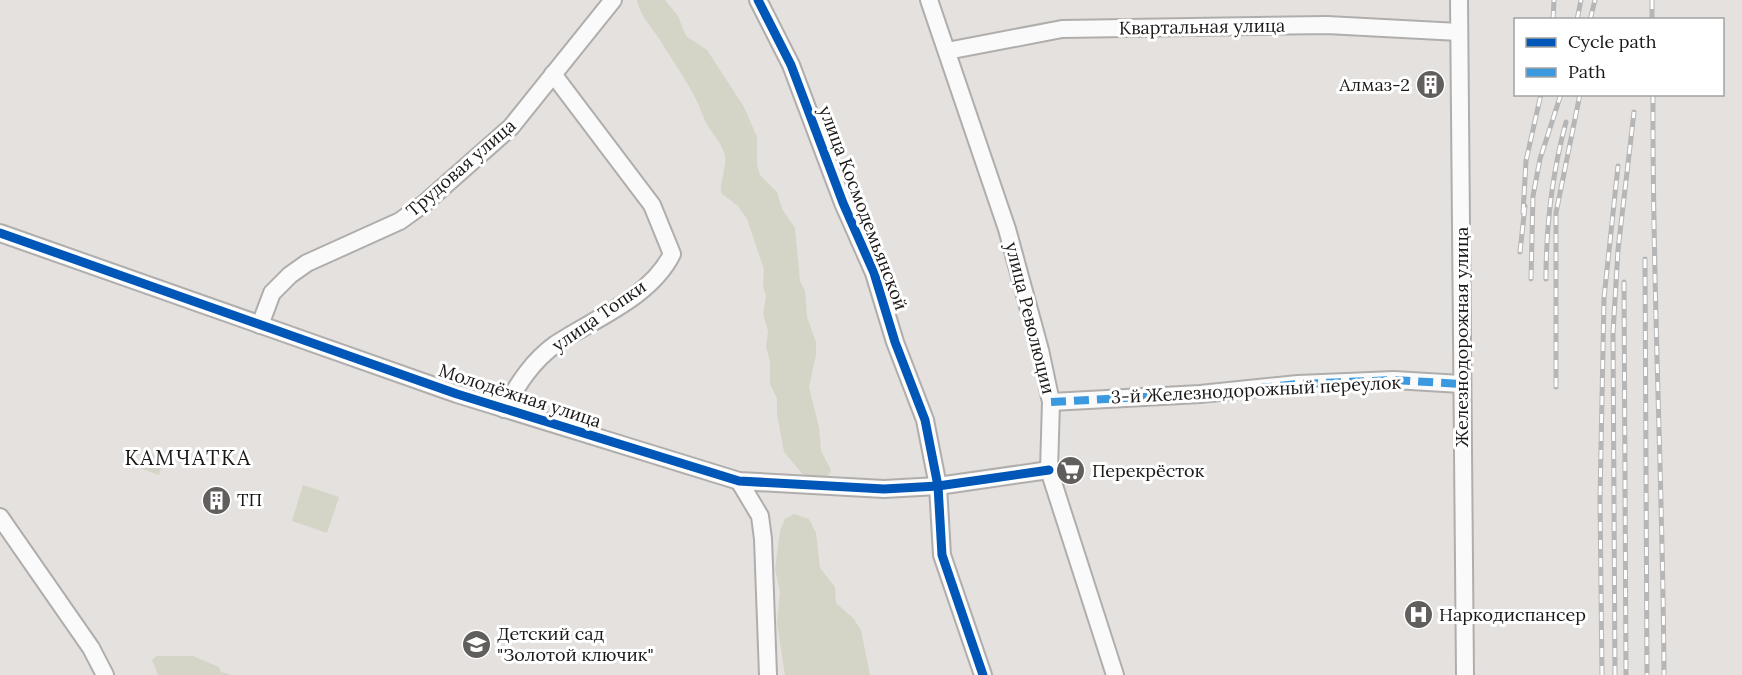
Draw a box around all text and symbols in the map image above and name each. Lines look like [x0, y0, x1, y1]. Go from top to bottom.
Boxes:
street label: Квартальная улица [1119, 14, 1285, 39]
legend [1514, 18, 1724, 96]
text: Cycle path [1568, 30, 1657, 53]
text: Path [1568, 60, 1606, 83]
building icon: Алмаз-2 [1415, 69, 1447, 101]
place label: Алмаз-2 [1338, 73, 1410, 96]
street label: улица Космодемьянской [814, 102, 913, 313]
street label: Трудовая улица [401, 114, 520, 221]
street label: Железнодорожная улица [1450, 227, 1473, 447]
street label: улица Революции [1000, 239, 1061, 396]
street label: улица Топки [547, 275, 650, 356]
street label: Молодёжная улица [436, 358, 604, 433]
street label: 3-й Железнодорожный переулок [1110, 370, 1402, 409]
district label: КАМЧАТКА [124, 444, 252, 471]
supermarket icon: Перекрёсток [1055, 455, 1087, 487]
place label: Перекрёсток [1092, 459, 1205, 482]
building icon: ТП [200, 484, 232, 516]
place label: ТП [237, 488, 262, 511]
hospital icon: Наркодиспансер [1402, 599, 1434, 631]
place label: Наркодиспансер [1439, 603, 1586, 626]
place label: Детский сад "Золотой ключик" [497, 622, 654, 666]
school or university icon: Детский сад "Золотой ключик" [460, 628, 492, 660]

